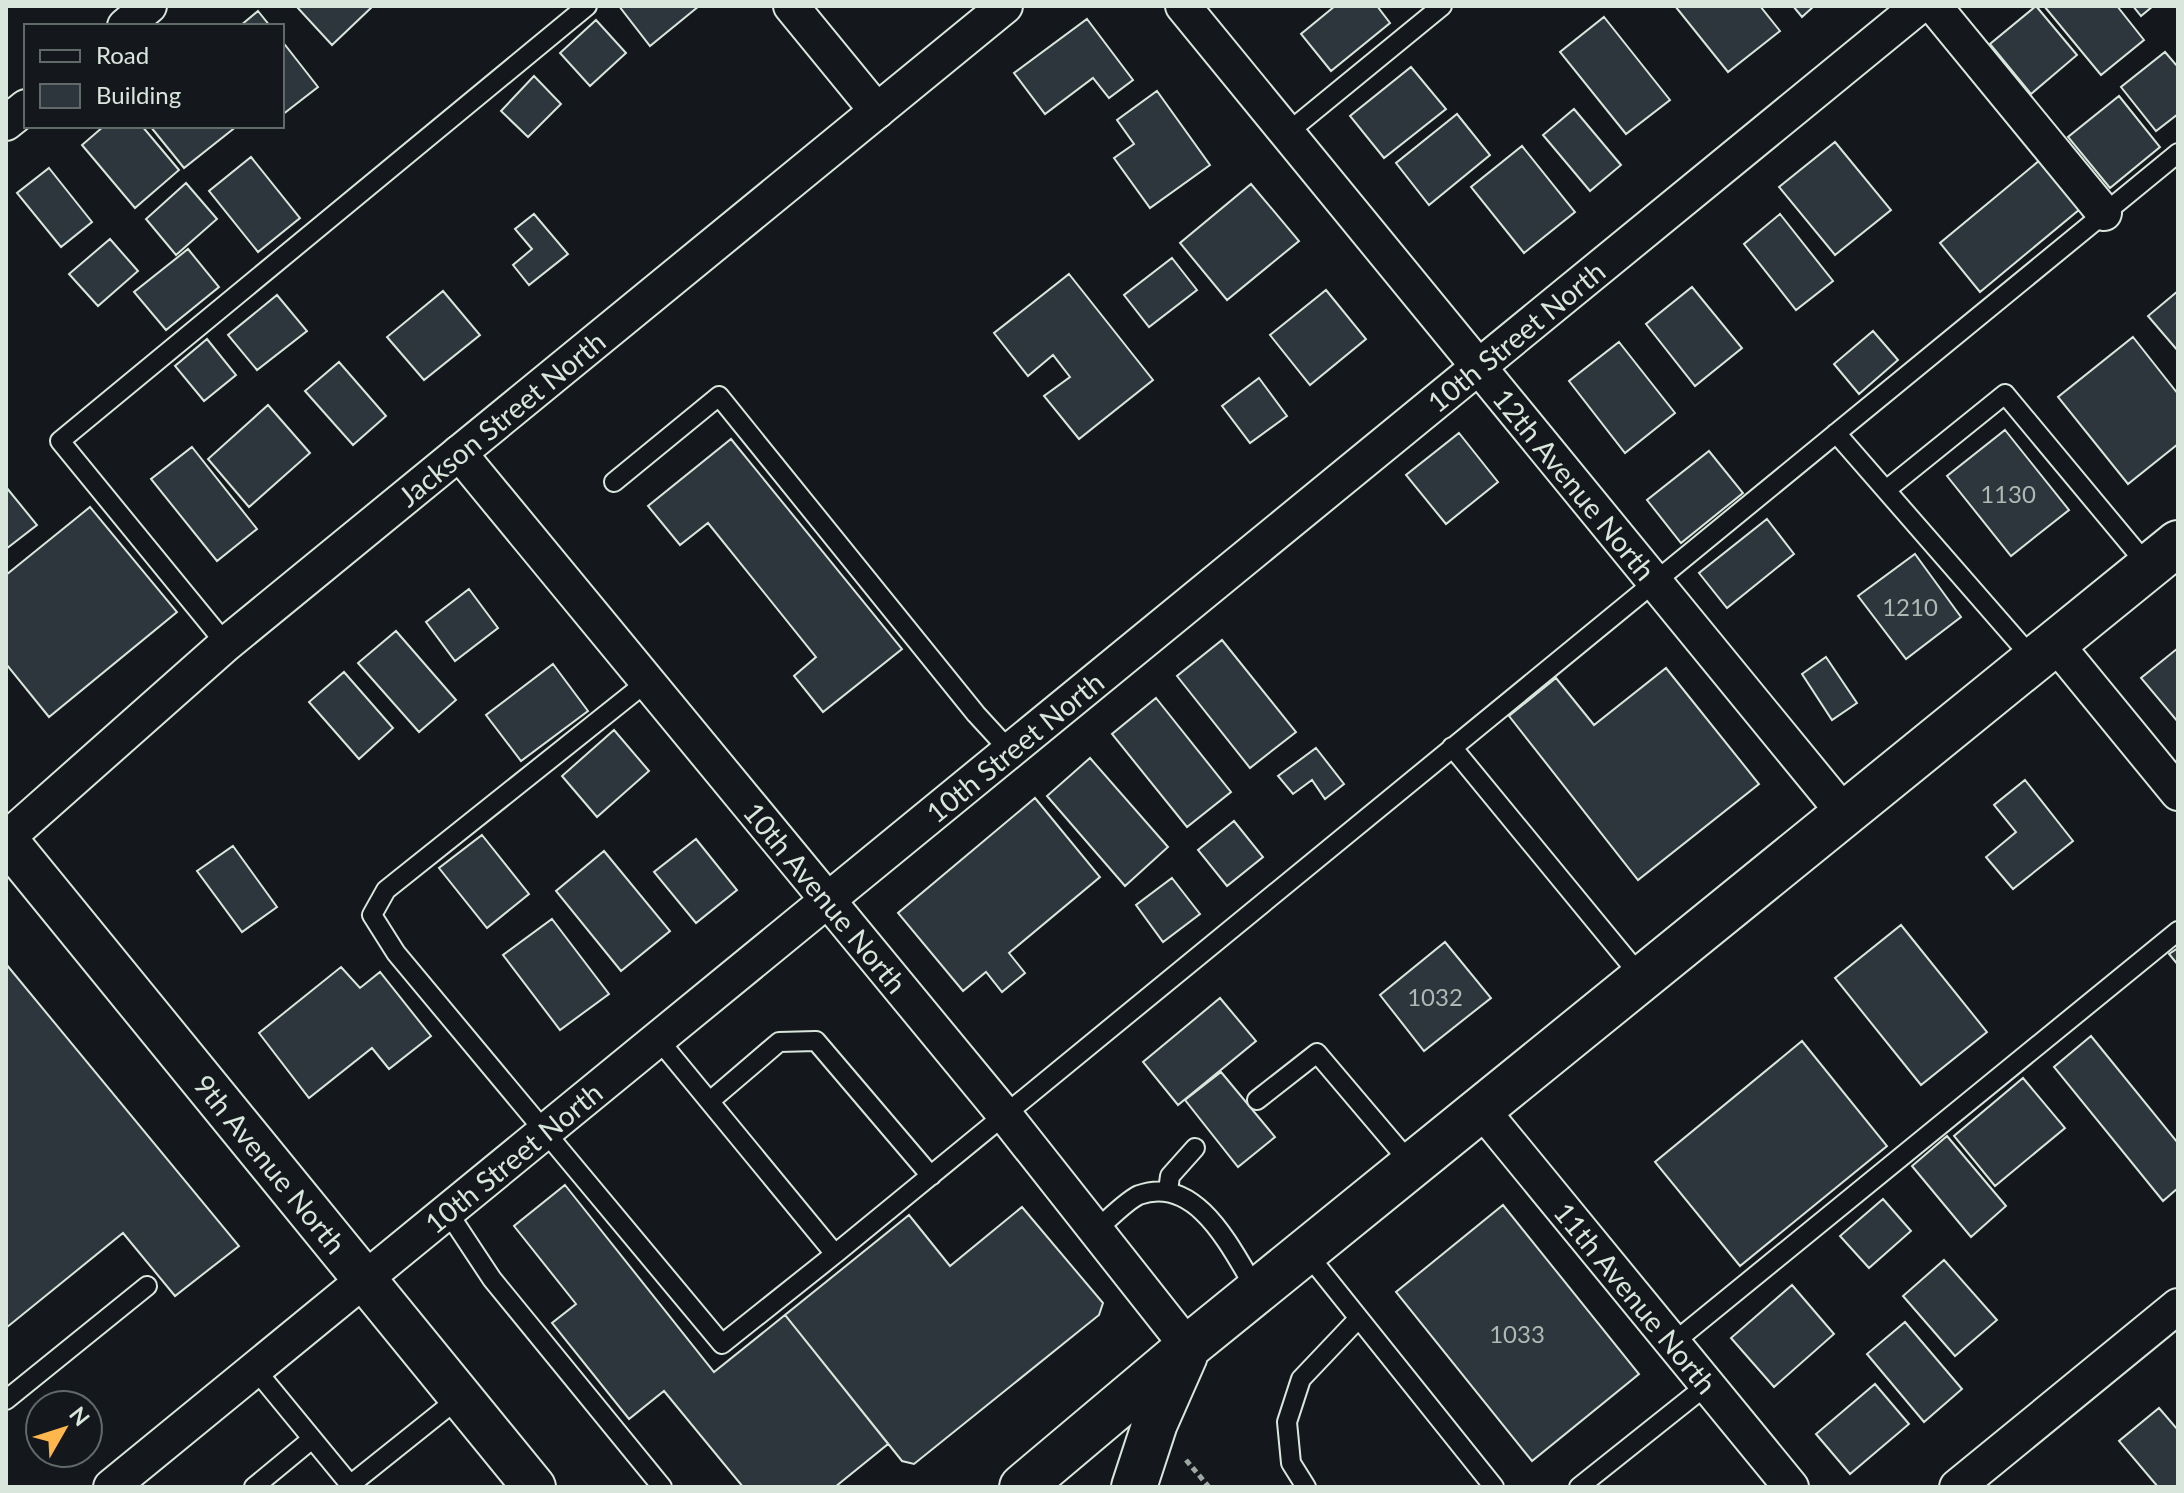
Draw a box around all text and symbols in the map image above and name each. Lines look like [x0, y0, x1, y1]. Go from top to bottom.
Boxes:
legend [24, 24, 284, 128]
text: Road [96, 40, 149, 69]
text: Building [96, 80, 181, 109]
street label: 10th Street North [1420, 254, 1611, 419]
street label: Jackson Street North [391, 324, 612, 513]
street label: 12th Avenue North [1486, 382, 1663, 587]
house number: 1130 [1980, 479, 2036, 508]
house number: 1210 [1882, 592, 1938, 621]
street label: 10th Street North [919, 664, 1110, 829]
street label: 10th Avenue North [737, 795, 914, 1000]
house number: 1032 [1407, 982, 1463, 1011]
street label: 9th Avenue North [187, 1068, 353, 1260]
street label: 10th Street North [418, 1075, 609, 1240]
street label: 11th Avenue North [1547, 1195, 1724, 1400]
house number: 1033 [1489, 1319, 1545, 1348]
north arrow [24, 1389, 104, 1469]
text: N [64, 1401, 96, 1431]

